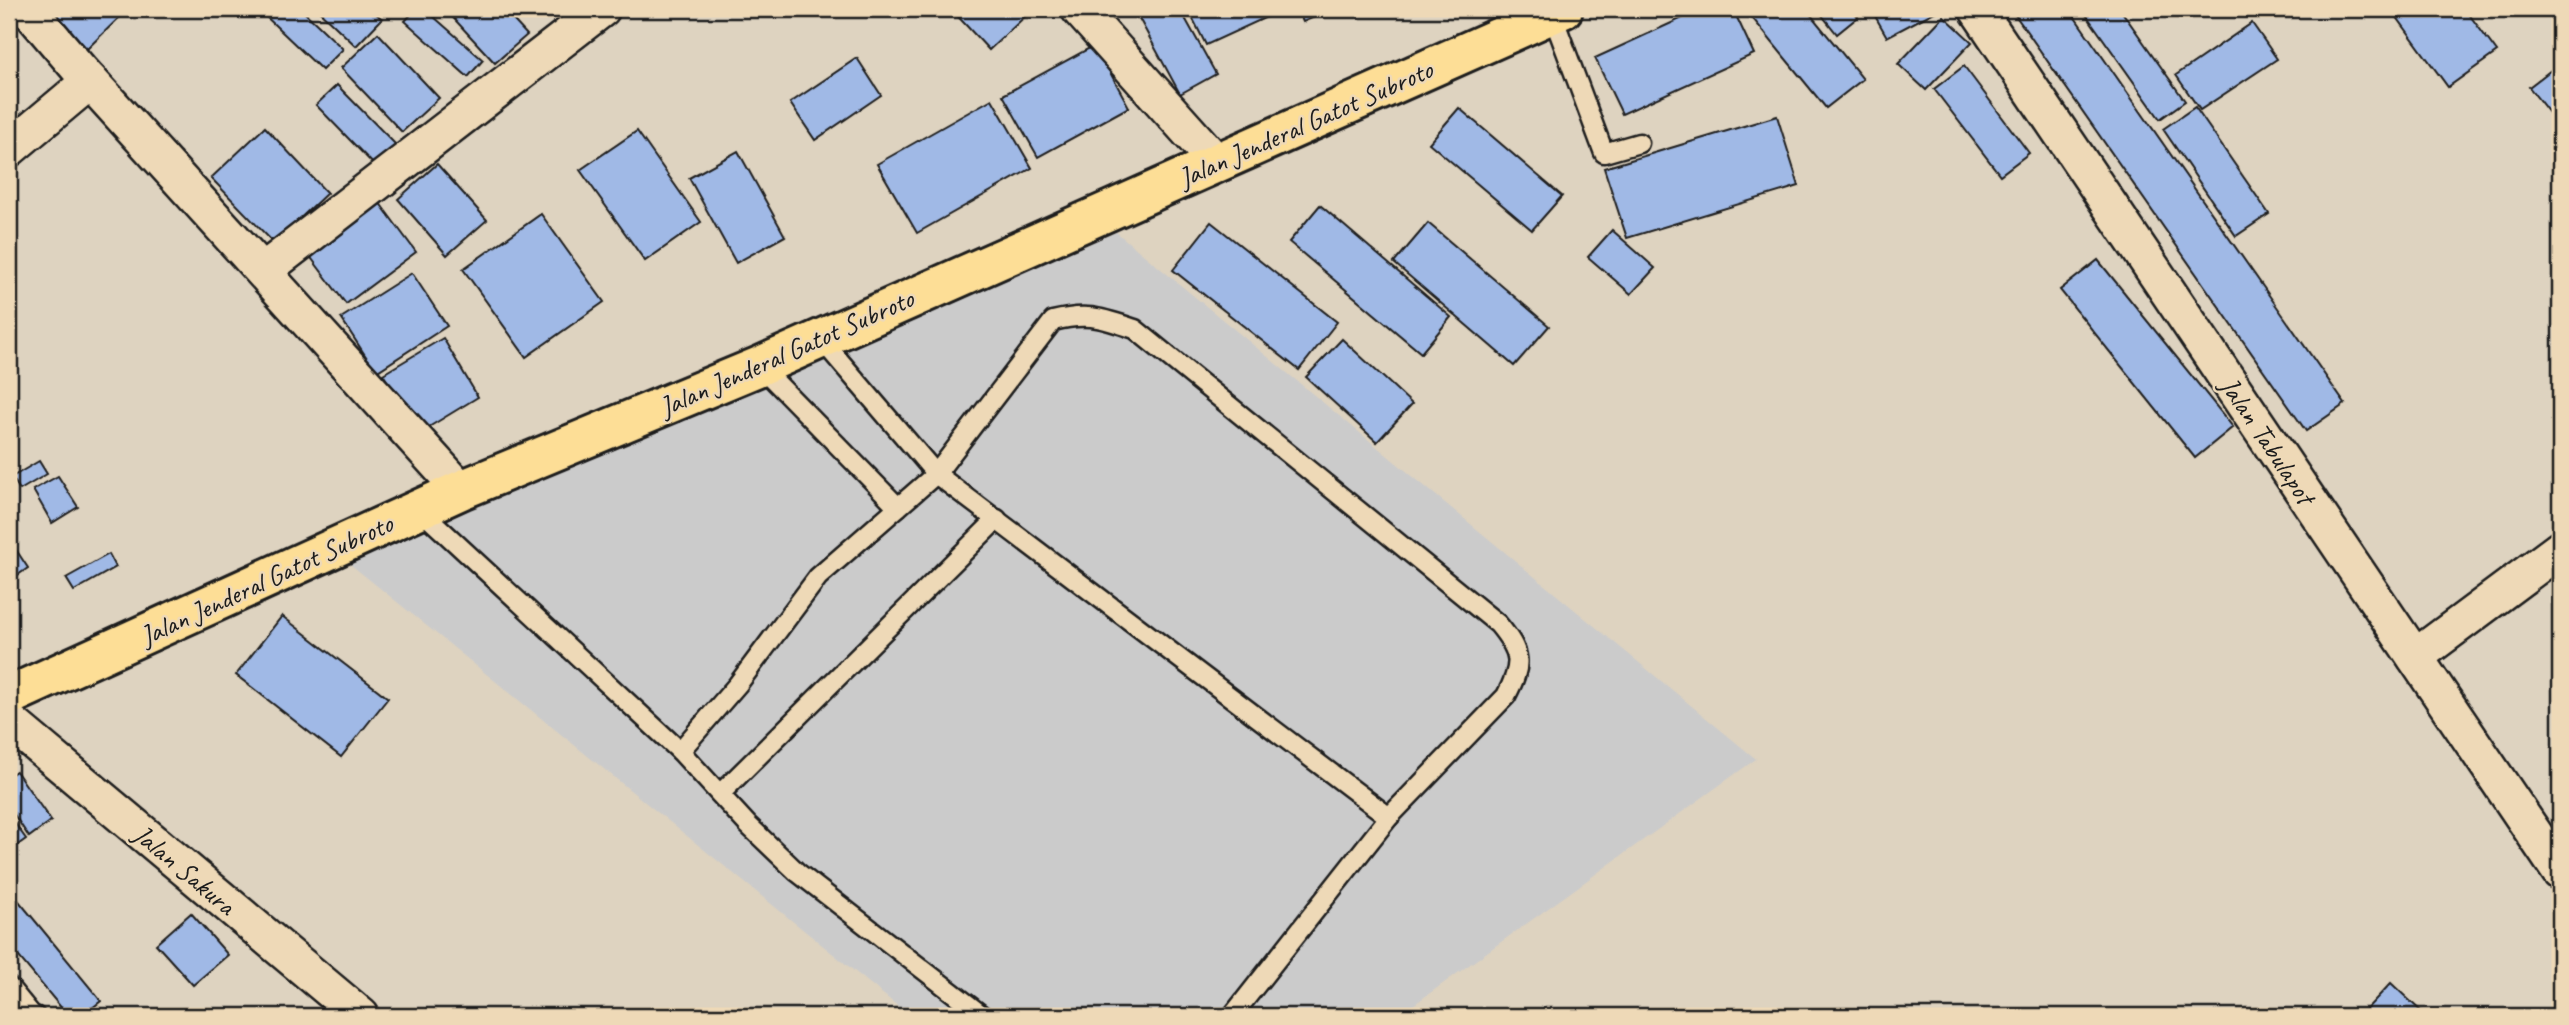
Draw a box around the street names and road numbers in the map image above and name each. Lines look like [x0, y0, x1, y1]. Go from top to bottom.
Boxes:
street label: Jalan Jenderal Gatot Subroto [1171, 51, 1440, 196]
street label: Jalan Jenderal Gatot Subroto [652, 280, 921, 425]
street label: Jalan Tabulapot [2211, 368, 2325, 514]
street label: Jalan Jenderal Gatot Subroto [133, 505, 400, 654]
street label: Jalan Sakura [125, 815, 244, 923]

